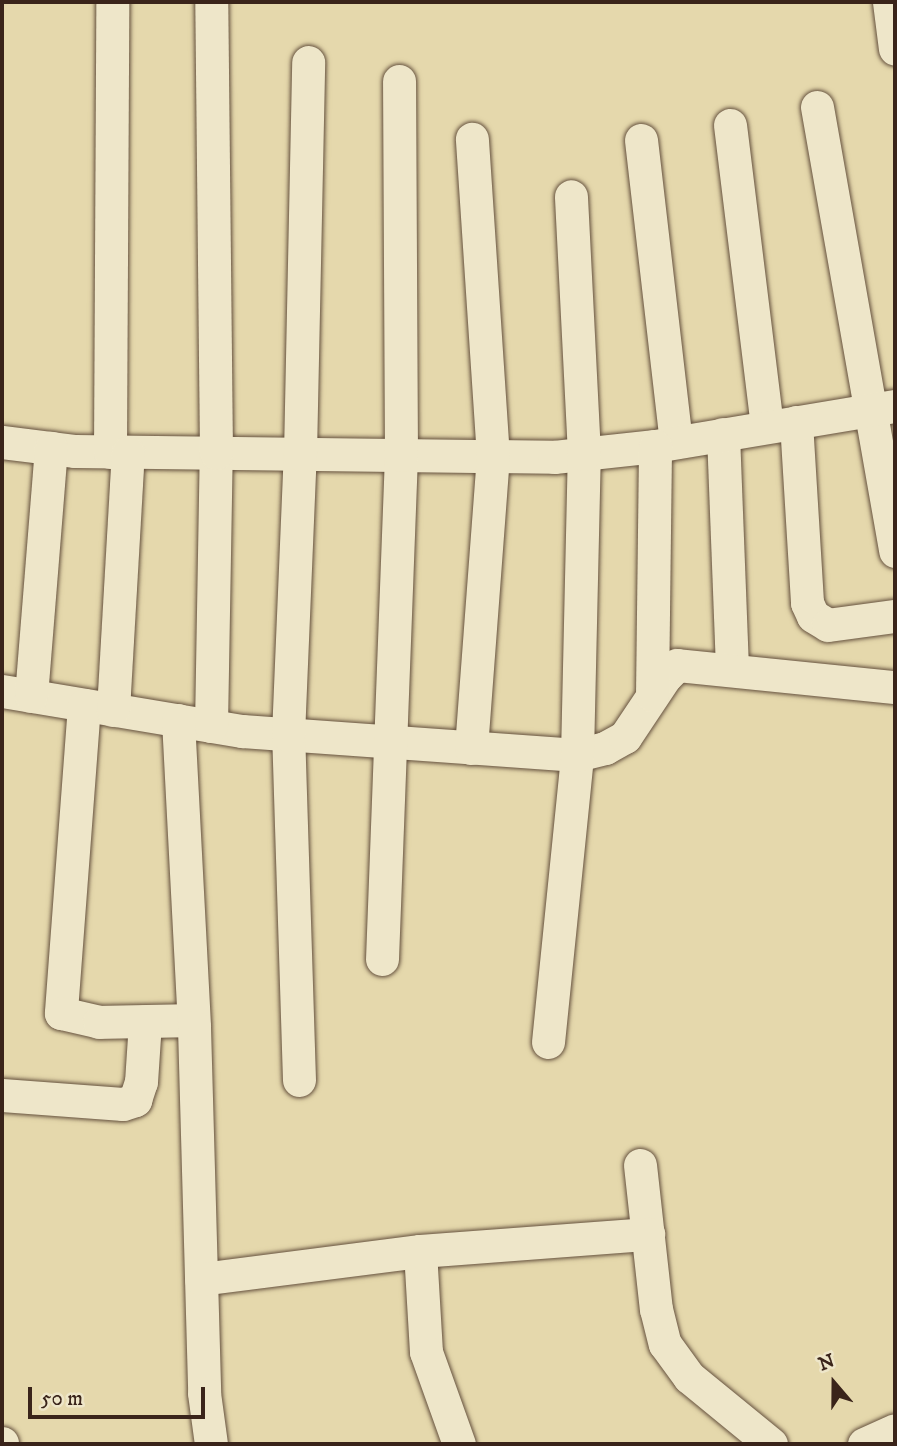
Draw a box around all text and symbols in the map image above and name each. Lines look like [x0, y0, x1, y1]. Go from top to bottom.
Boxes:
north arrow [799, 1348, 869, 1418]
text: N [815, 1349, 838, 1376]
scale bar [32, 1372, 208, 1416]
text: 50 m [41, 1386, 83, 1412]

